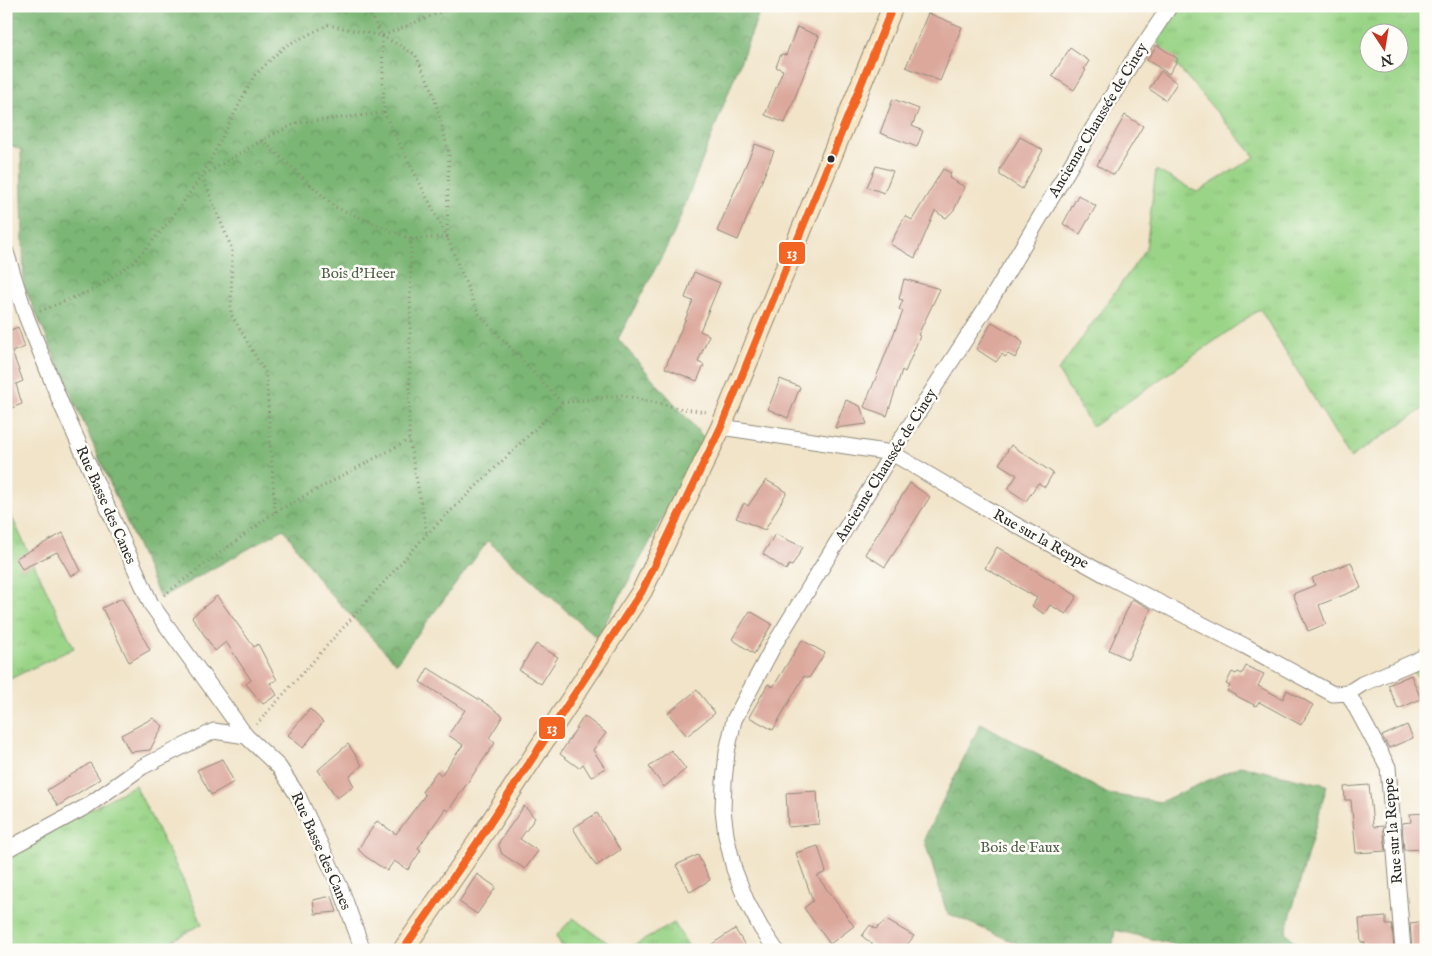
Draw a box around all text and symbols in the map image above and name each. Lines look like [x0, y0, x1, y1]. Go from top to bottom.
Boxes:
north arrow [1360, 22, 1410, 72]
street label: Ancienne Chaussée de Ciney [1044, 39, 1152, 202]
text: N [1379, 49, 1395, 70]
unlabelled marker [826, 154, 836, 164]
line badge: 13 [778, 241, 806, 265]
text: 13 [787, 245, 797, 263]
park label: Bois d'Heer [321, 264, 396, 283]
street label: Ancienne Chaussée de Ciney [830, 384, 941, 546]
street label: Rue Basse des Canes [71, 443, 141, 567]
street label: Rue sur la Reppe [990, 505, 1092, 573]
line badge: 13 [538, 716, 566, 740]
text: 13 [547, 720, 557, 738]
street label: Rue sur la Reppe [1379, 777, 1407, 885]
street label: Rue Basse des Canes [286, 789, 356, 913]
park label: Bois de Faux [980, 838, 1060, 857]

